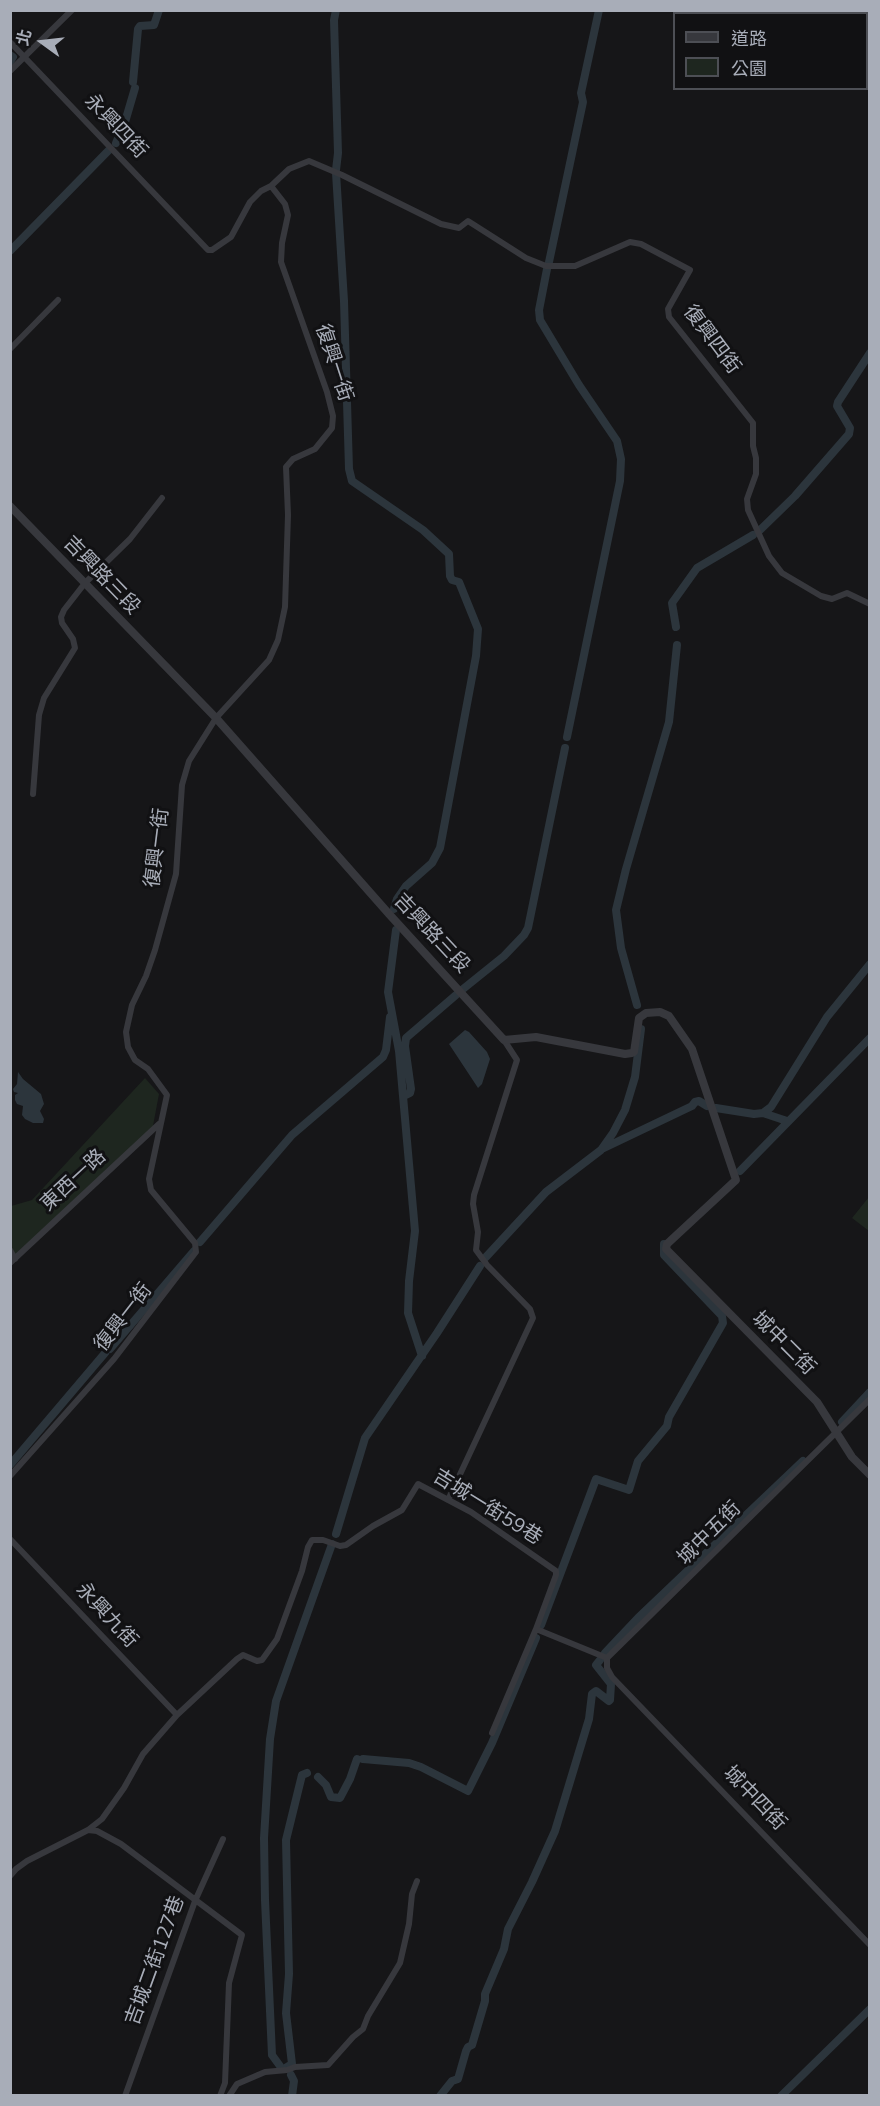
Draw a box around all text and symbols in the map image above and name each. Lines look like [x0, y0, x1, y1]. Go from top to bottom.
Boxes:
north arrow [12, 12, 72, 72]
legend [673, 12, 868, 90]
text: 北 [12, 27, 37, 48]
text: 道路 [731, 27, 767, 51]
text: 公園 [731, 57, 767, 81]
street label: 永興四街 [79, 90, 151, 164]
street label: 復興四街 [677, 301, 745, 379]
street label: 復興一街 [309, 321, 357, 405]
street label: 吉興路三段 [58, 532, 144, 620]
street label: 復興一街 [141, 807, 175, 889]
street label: 吉興路三段 [388, 889, 474, 979]
street label: 東西一路 [37, 1145, 111, 1217]
street label: 復興一街 [90, 1279, 158, 1357]
street label: 城中二街 [746, 1307, 820, 1381]
street label: 吉城一街59巷 [428, 1465, 546, 1551]
street label: 城中五街 [673, 1497, 747, 1571]
street label: 永興九街 [70, 1579, 142, 1653]
street label: 城中四街 [718, 1762, 790, 1836]
street label: 吉城二街127巷 [121, 1893, 191, 2029]

